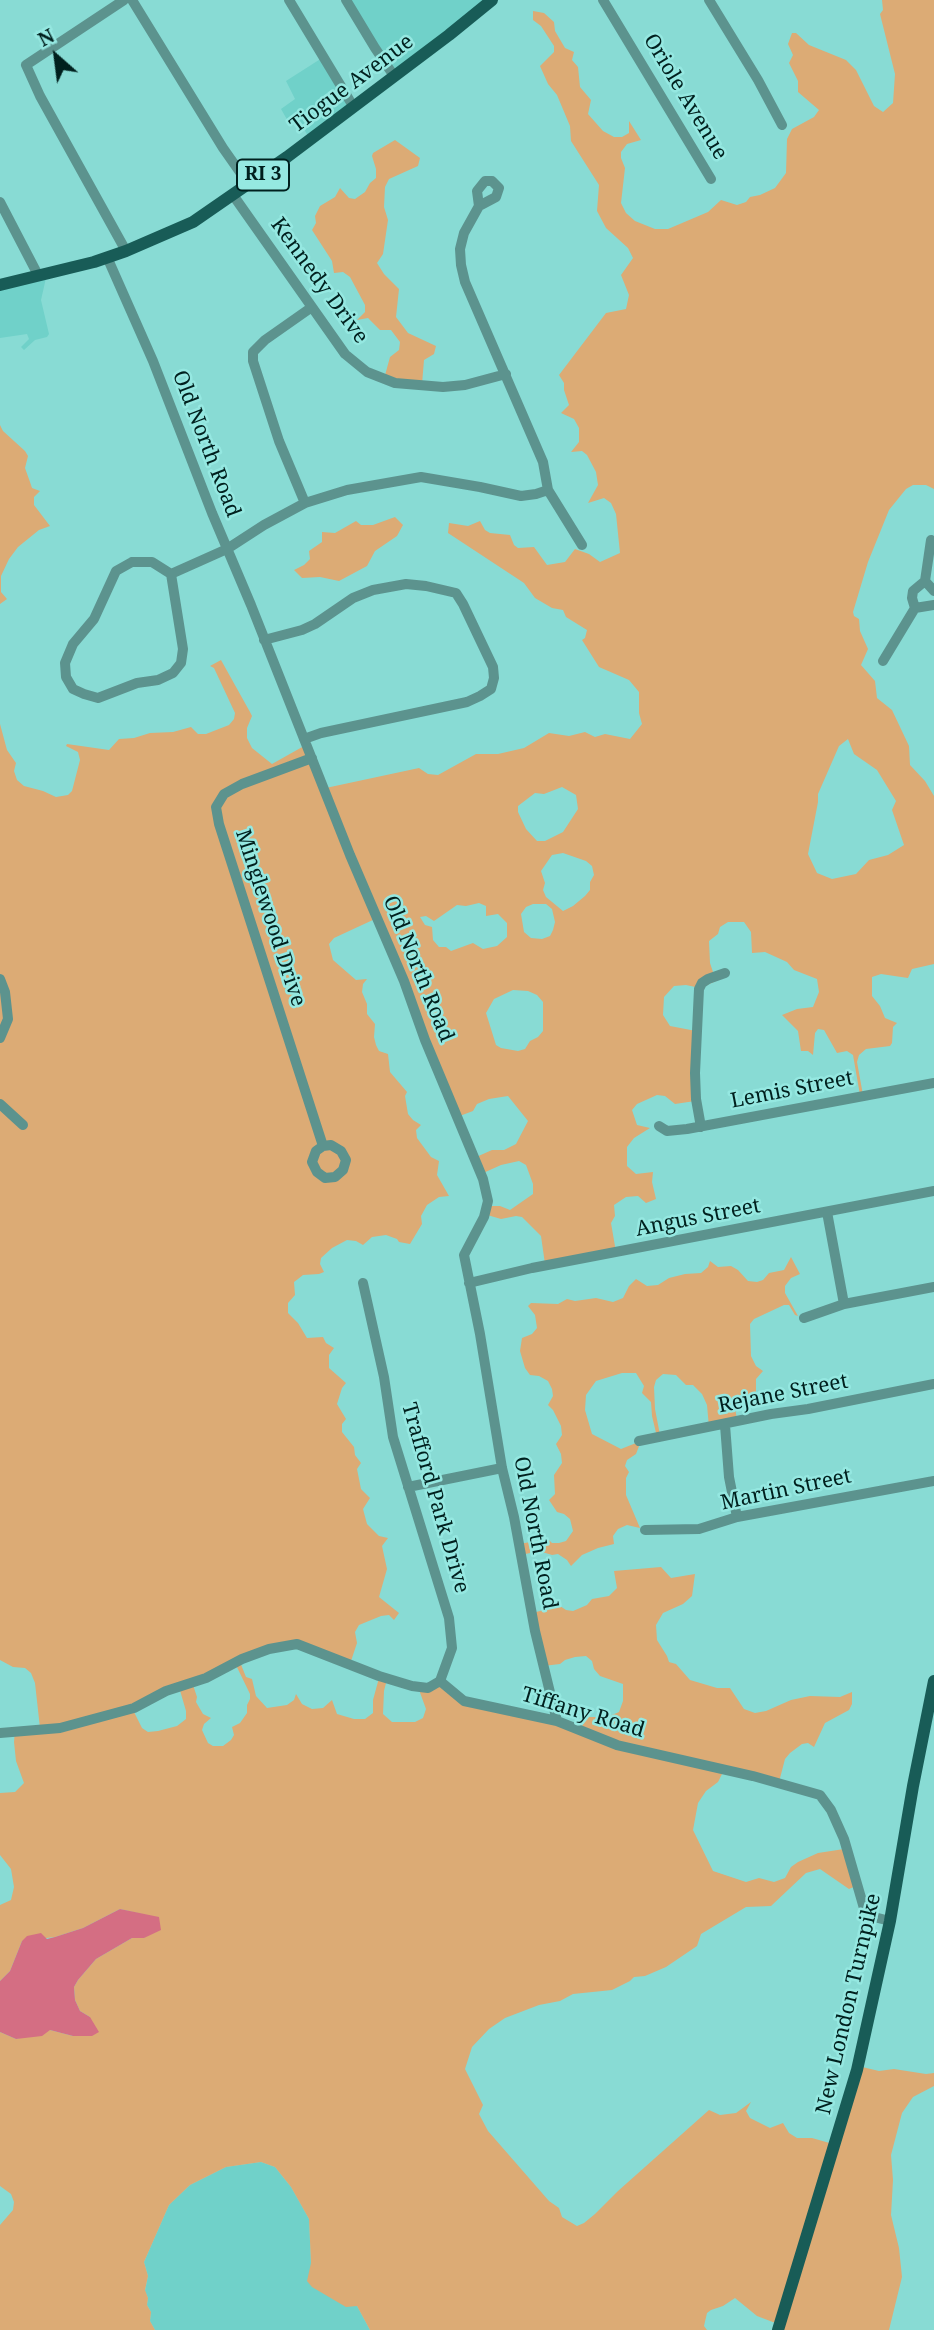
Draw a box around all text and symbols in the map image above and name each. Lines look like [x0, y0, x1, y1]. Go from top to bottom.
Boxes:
north arrow [21, 21, 91, 91]
text: N [33, 22, 59, 52]
street label: Tiogue Avenue [285, 29, 419, 139]
street label: Oriole Avenue [637, 29, 733, 165]
road number: RI 3 [237, 160, 289, 190]
street label: Kennedy Drive [265, 213, 373, 349]
street label: Old North Road [166, 367, 246, 521]
street label: Minglewood Drive [229, 826, 311, 1010]
street label: Old North Road [377, 892, 459, 1046]
street label: Lemis Street [729, 1066, 855, 1114]
street label: Angus Street [634, 1194, 762, 1242]
street label: Rejane Street [716, 1369, 850, 1419]
street label: Trafford Park Drive [396, 1400, 474, 1596]
street label: Old North Road [508, 1454, 562, 1612]
street label: Martin Street [718, 1464, 854, 1516]
street label: Tiffany Road [518, 1682, 648, 1744]
street label: New London Turnpike [811, 1891, 887, 2117]

